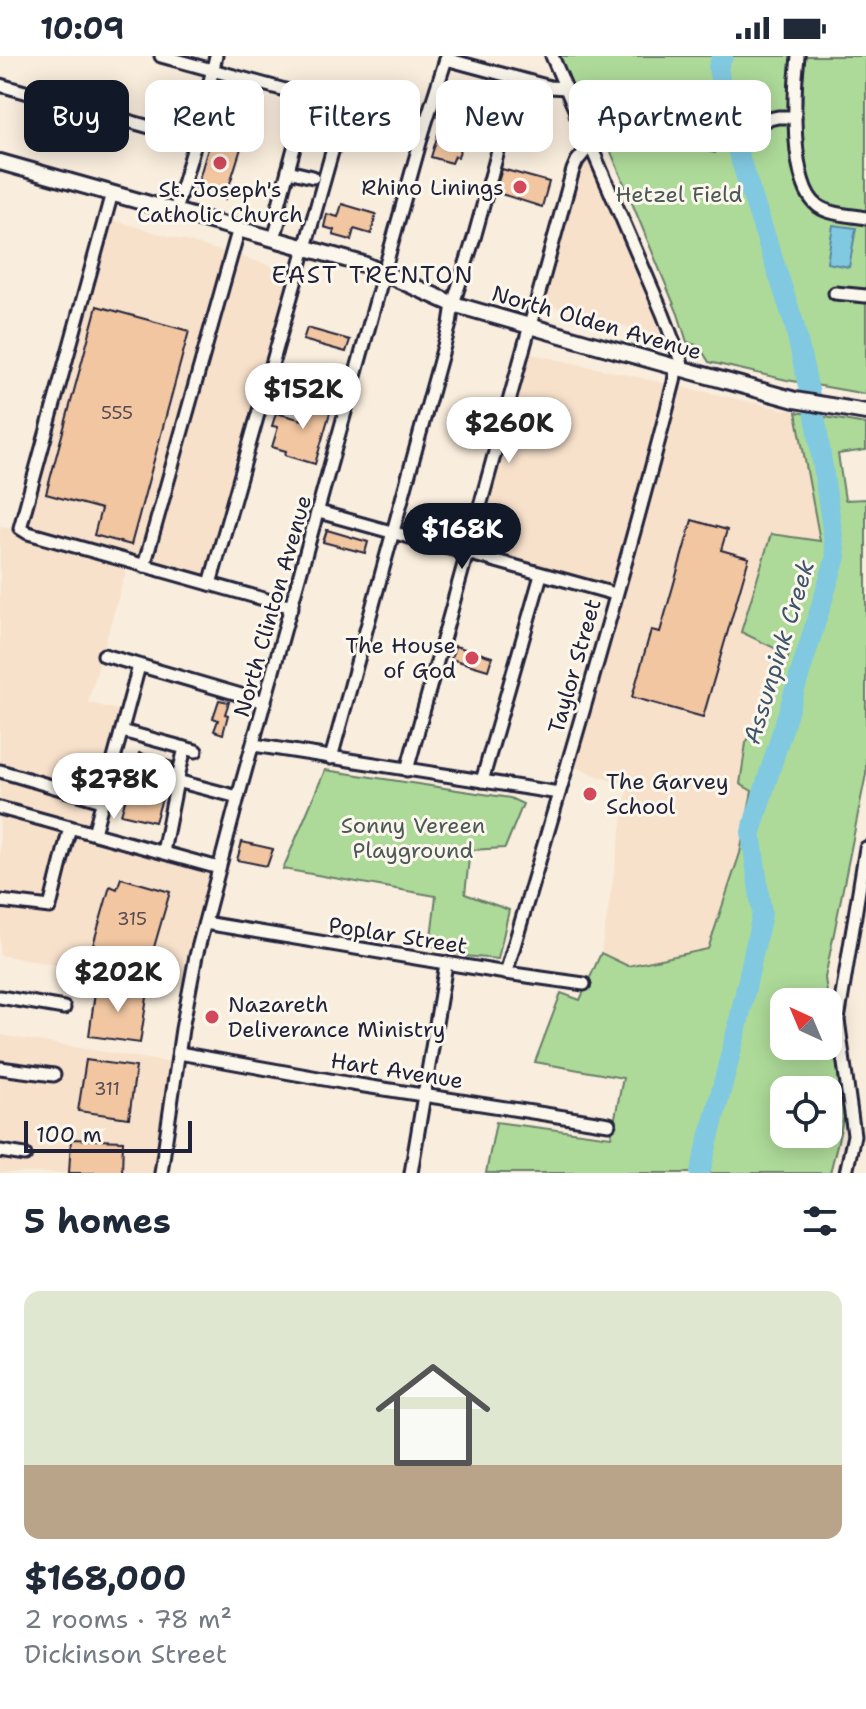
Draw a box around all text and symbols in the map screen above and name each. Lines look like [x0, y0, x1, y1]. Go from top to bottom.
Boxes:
text: 10:09 [40, 8, 124, 49]
chip: Buy [24, 80, 129, 152]
chip: Rent [145, 80, 264, 152]
chip: Filters [280, 80, 420, 152]
chip: New [436, 80, 553, 152]
chip: Apartment [569, 80, 771, 152]
marker: St. Joseph's Catholic Church [211, 154, 229, 172]
place label: Rhino Linings [361, 173, 504, 202]
place label: St. Joseph's Catholic Church [137, 175, 303, 229]
marker: Rhino Linings [511, 178, 529, 196]
park label: Hetzel Field [615, 180, 743, 209]
district label: EAST TRENTON [271, 259, 475, 291]
street label: North Olden Avenue [489, 279, 705, 366]
pin: $152K [247, 363, 359, 431]
text: $152K [263, 371, 343, 406]
pin: $260K [453, 397, 565, 465]
house number: 555 [101, 401, 133, 425]
text: $260K [464, 405, 554, 440]
street label: North Clinton Avenue [227, 492, 318, 720]
pin: $168K [406, 503, 518, 571]
text: $168K [421, 511, 503, 546]
water label: Assunpink Creek [736, 556, 822, 748]
street label: Taylor Street [541, 595, 608, 737]
place label: The House of God [345, 631, 456, 685]
marker: The House of God [463, 649, 481, 667]
pin: $278K [58, 753, 170, 821]
text: $278K [70, 761, 158, 796]
place label: The Garvey School [606, 767, 729, 821]
marker: The Garvey School [581, 785, 599, 803]
park label: Sonny Vereen Playground [341, 811, 485, 865]
house number: 315 [117, 907, 147, 931]
street label: Poplar Street [326, 910, 469, 961]
pin: $202K [62, 946, 174, 1014]
text: $202K [74, 954, 162, 989]
north arrow [770, 988, 842, 1060]
map controls [770, 988, 842, 1148]
place label: Nazareth Deliverance Ministry [228, 990, 445, 1044]
marker: Nazareth Deliverance Ministry [203, 1008, 221, 1026]
street label: Hart Avenue [329, 1046, 465, 1095]
button: locate [770, 1076, 842, 1148]
house number: 311 [94, 1077, 120, 1101]
scale bar [24, 1117, 192, 1153]
text: 100 m [36, 1120, 102, 1149]
text: 5 homes [24, 1198, 171, 1244]
icon: filters [798, 1199, 842, 1243]
icon: home [361, 1343, 505, 1487]
text: $168,000 [24, 1555, 187, 1601]
text: 2 rooms · 78 m² [24, 1601, 232, 1636]
text: Dickinson Street [24, 1636, 227, 1671]

